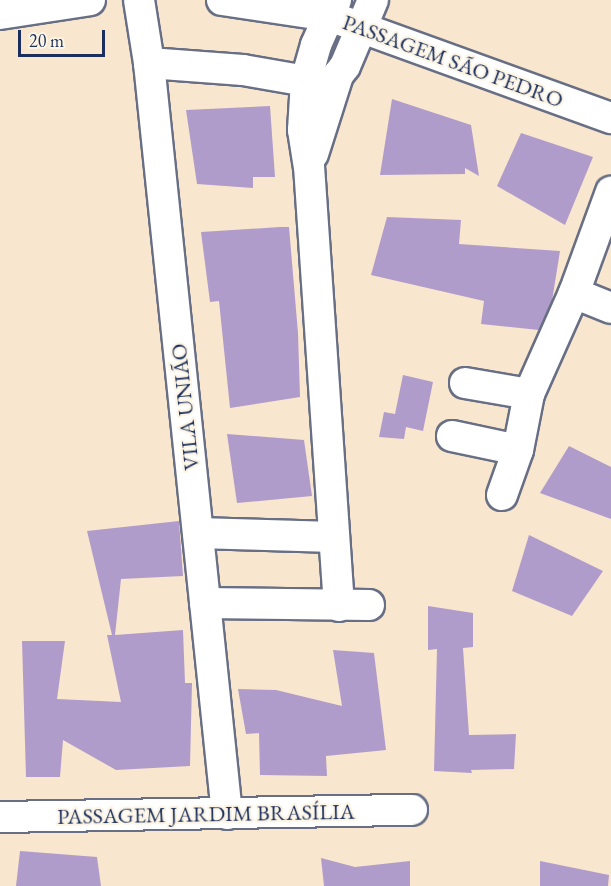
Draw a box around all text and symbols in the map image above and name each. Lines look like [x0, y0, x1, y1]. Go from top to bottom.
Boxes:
street label: PASSAGEM SÃO PEDRO [339, 9, 567, 113]
scale bar [21, 18, 108, 56]
text: 20 m [29, 29, 64, 52]
street label: VILA UNIÃO [165, 342, 205, 472]
street label: PASSAGEM JARDIM BRASÍLIA [57, 798, 355, 830]

